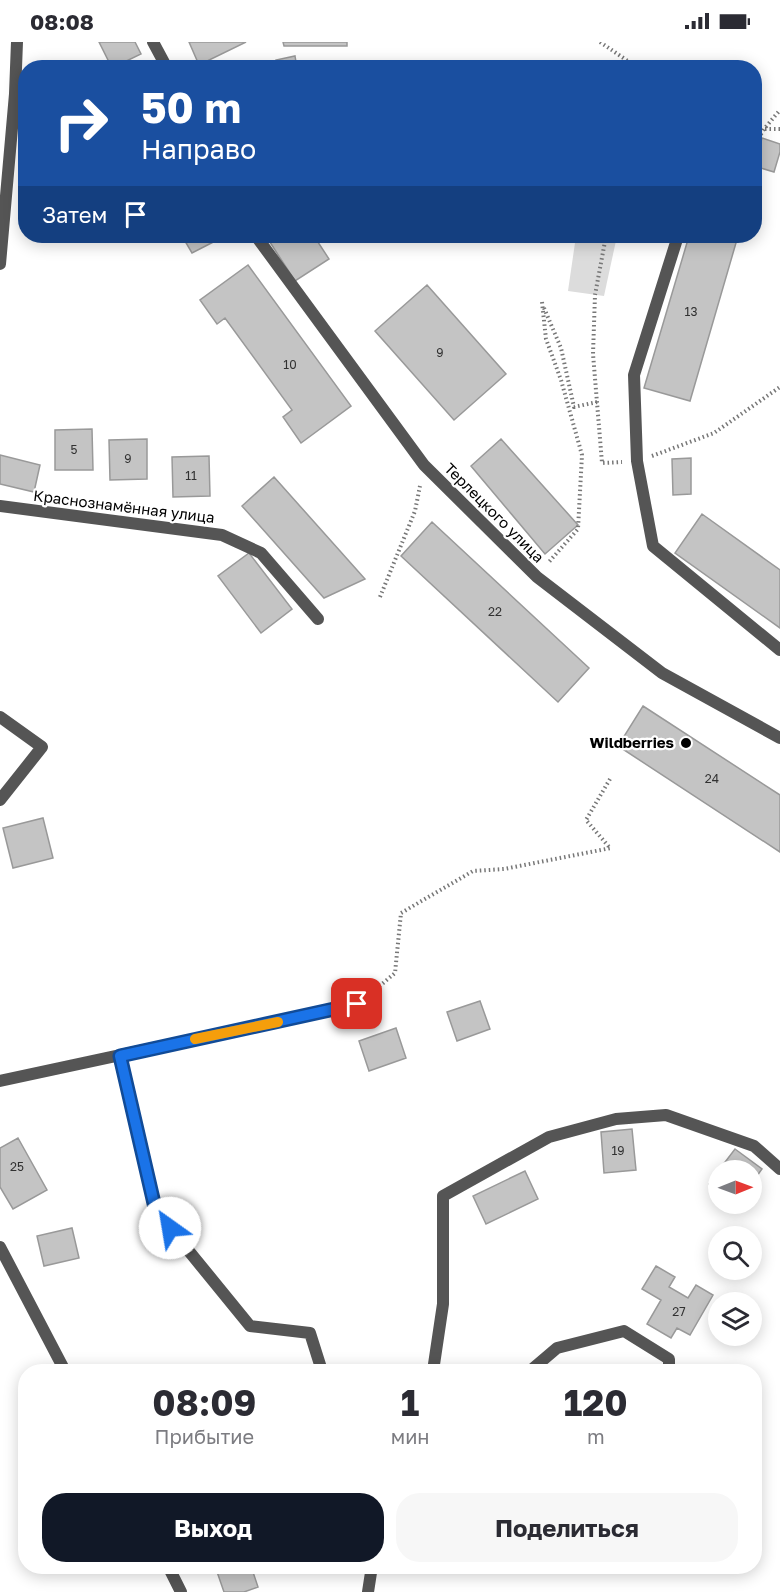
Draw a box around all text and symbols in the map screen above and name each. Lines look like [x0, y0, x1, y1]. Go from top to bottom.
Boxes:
text: 08:08 [30, 8, 94, 35]
text: 50 m [141, 82, 241, 132]
icon: right [42, 84, 120, 162]
text: Направо [141, 133, 256, 165]
icon: arrive [119, 198, 152, 231]
text: Затем [42, 201, 107, 228]
house number: 13 [685, 304, 697, 319]
house number: 9 [436, 345, 444, 360]
house number: 10 [283, 357, 297, 372]
house number: 5 [71, 442, 78, 457]
house number: 9 [124, 451, 132, 466]
street label: Терлецкого улица [441, 459, 548, 566]
house number: 11 [185, 468, 197, 483]
street label: Краснознамённая улица [32, 486, 216, 526]
house number: 22 [488, 604, 502, 619]
place label: Wildberries [590, 733, 674, 751]
marker: Wildberries [679, 736, 693, 750]
house number: 24 [705, 771, 719, 786]
pin [331, 978, 382, 1029]
icon: arrive [340, 987, 373, 1020]
house number: 19 [611, 1143, 625, 1158]
house number: 25 [10, 1159, 24, 1174]
north arrow [708, 1160, 762, 1214]
map controls [708, 1160, 762, 1346]
position arrow [138, 1196, 202, 1260]
button: search [708, 1226, 762, 1280]
button: layers [708, 1292, 762, 1346]
house number: 27 [672, 1304, 686, 1319]
text: 08:09 [152, 1381, 256, 1424]
text: 1 [401, 1381, 419, 1424]
text: 120 [564, 1381, 628, 1424]
text: Прибытие [155, 1424, 254, 1448]
text: мин [391, 1424, 430, 1448]
text: m [587, 1424, 605, 1448]
button: Выход [42, 1493, 384, 1562]
button: Поделиться [396, 1493, 738, 1562]

